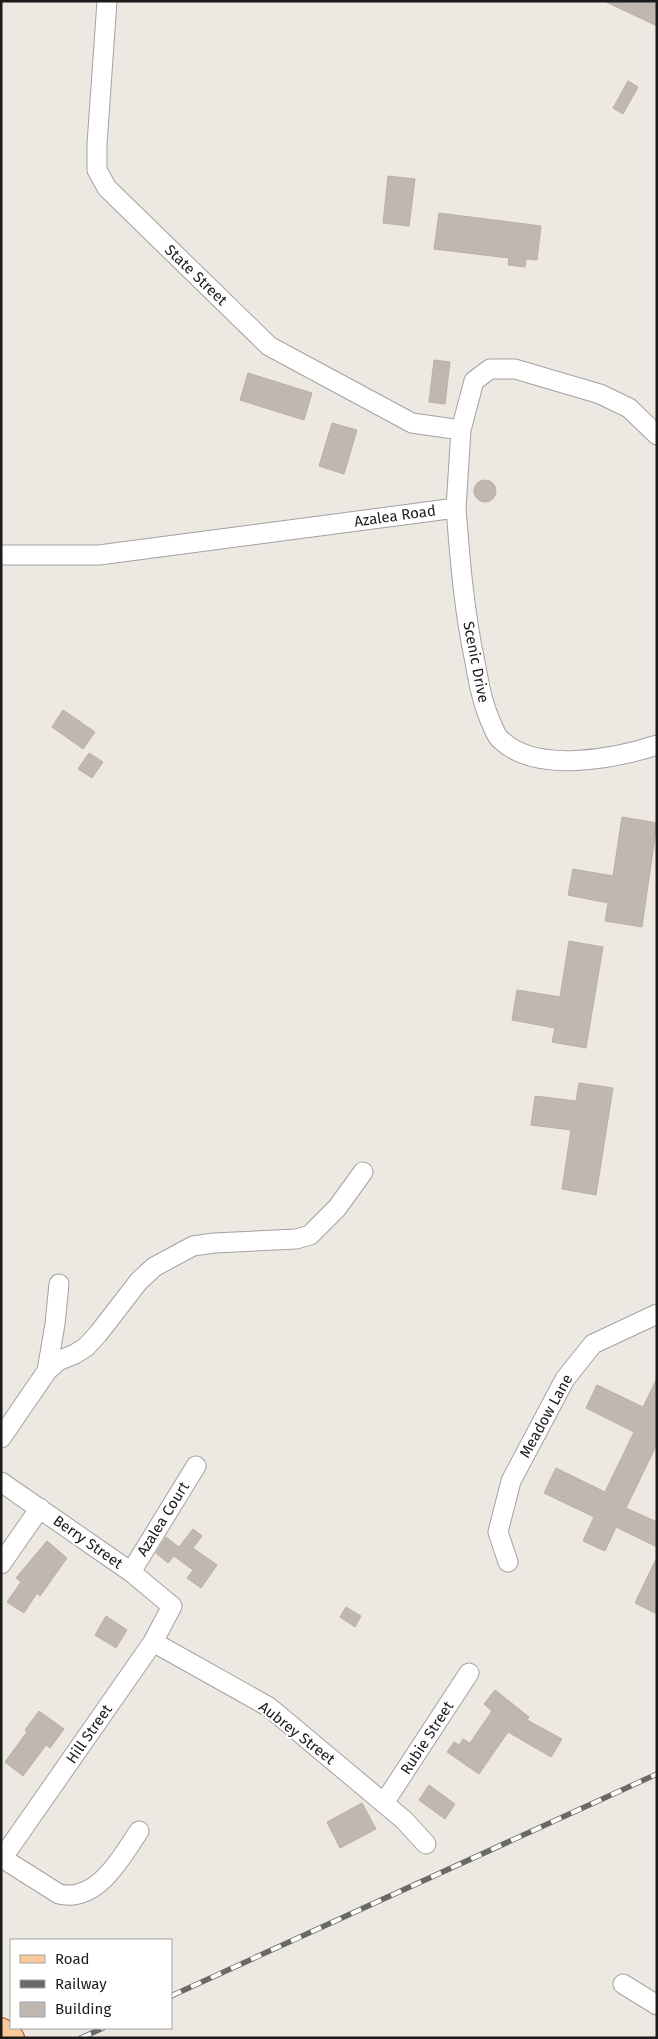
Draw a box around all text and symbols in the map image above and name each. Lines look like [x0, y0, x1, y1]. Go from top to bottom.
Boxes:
street label: State Street [161, 241, 231, 310]
street label: Azalea Road [353, 501, 437, 531]
street label: Scenic Drive [459, 620, 493, 704]
street label: Meadow Lane [516, 1371, 576, 1461]
street label: Azalea Court [133, 1478, 193, 1559]
street label: Berry Street [50, 1511, 127, 1573]
street label: Rubie Street [397, 1697, 458, 1778]
street label: Aubrey Street [255, 1698, 339, 1769]
street label: Hill Street [62, 1701, 116, 1767]
legend [10, 1939, 172, 2029]
text: Road [55, 1950, 90, 1968]
text: Railway [55, 1975, 107, 1993]
text: Building [55, 2000, 111, 2018]

